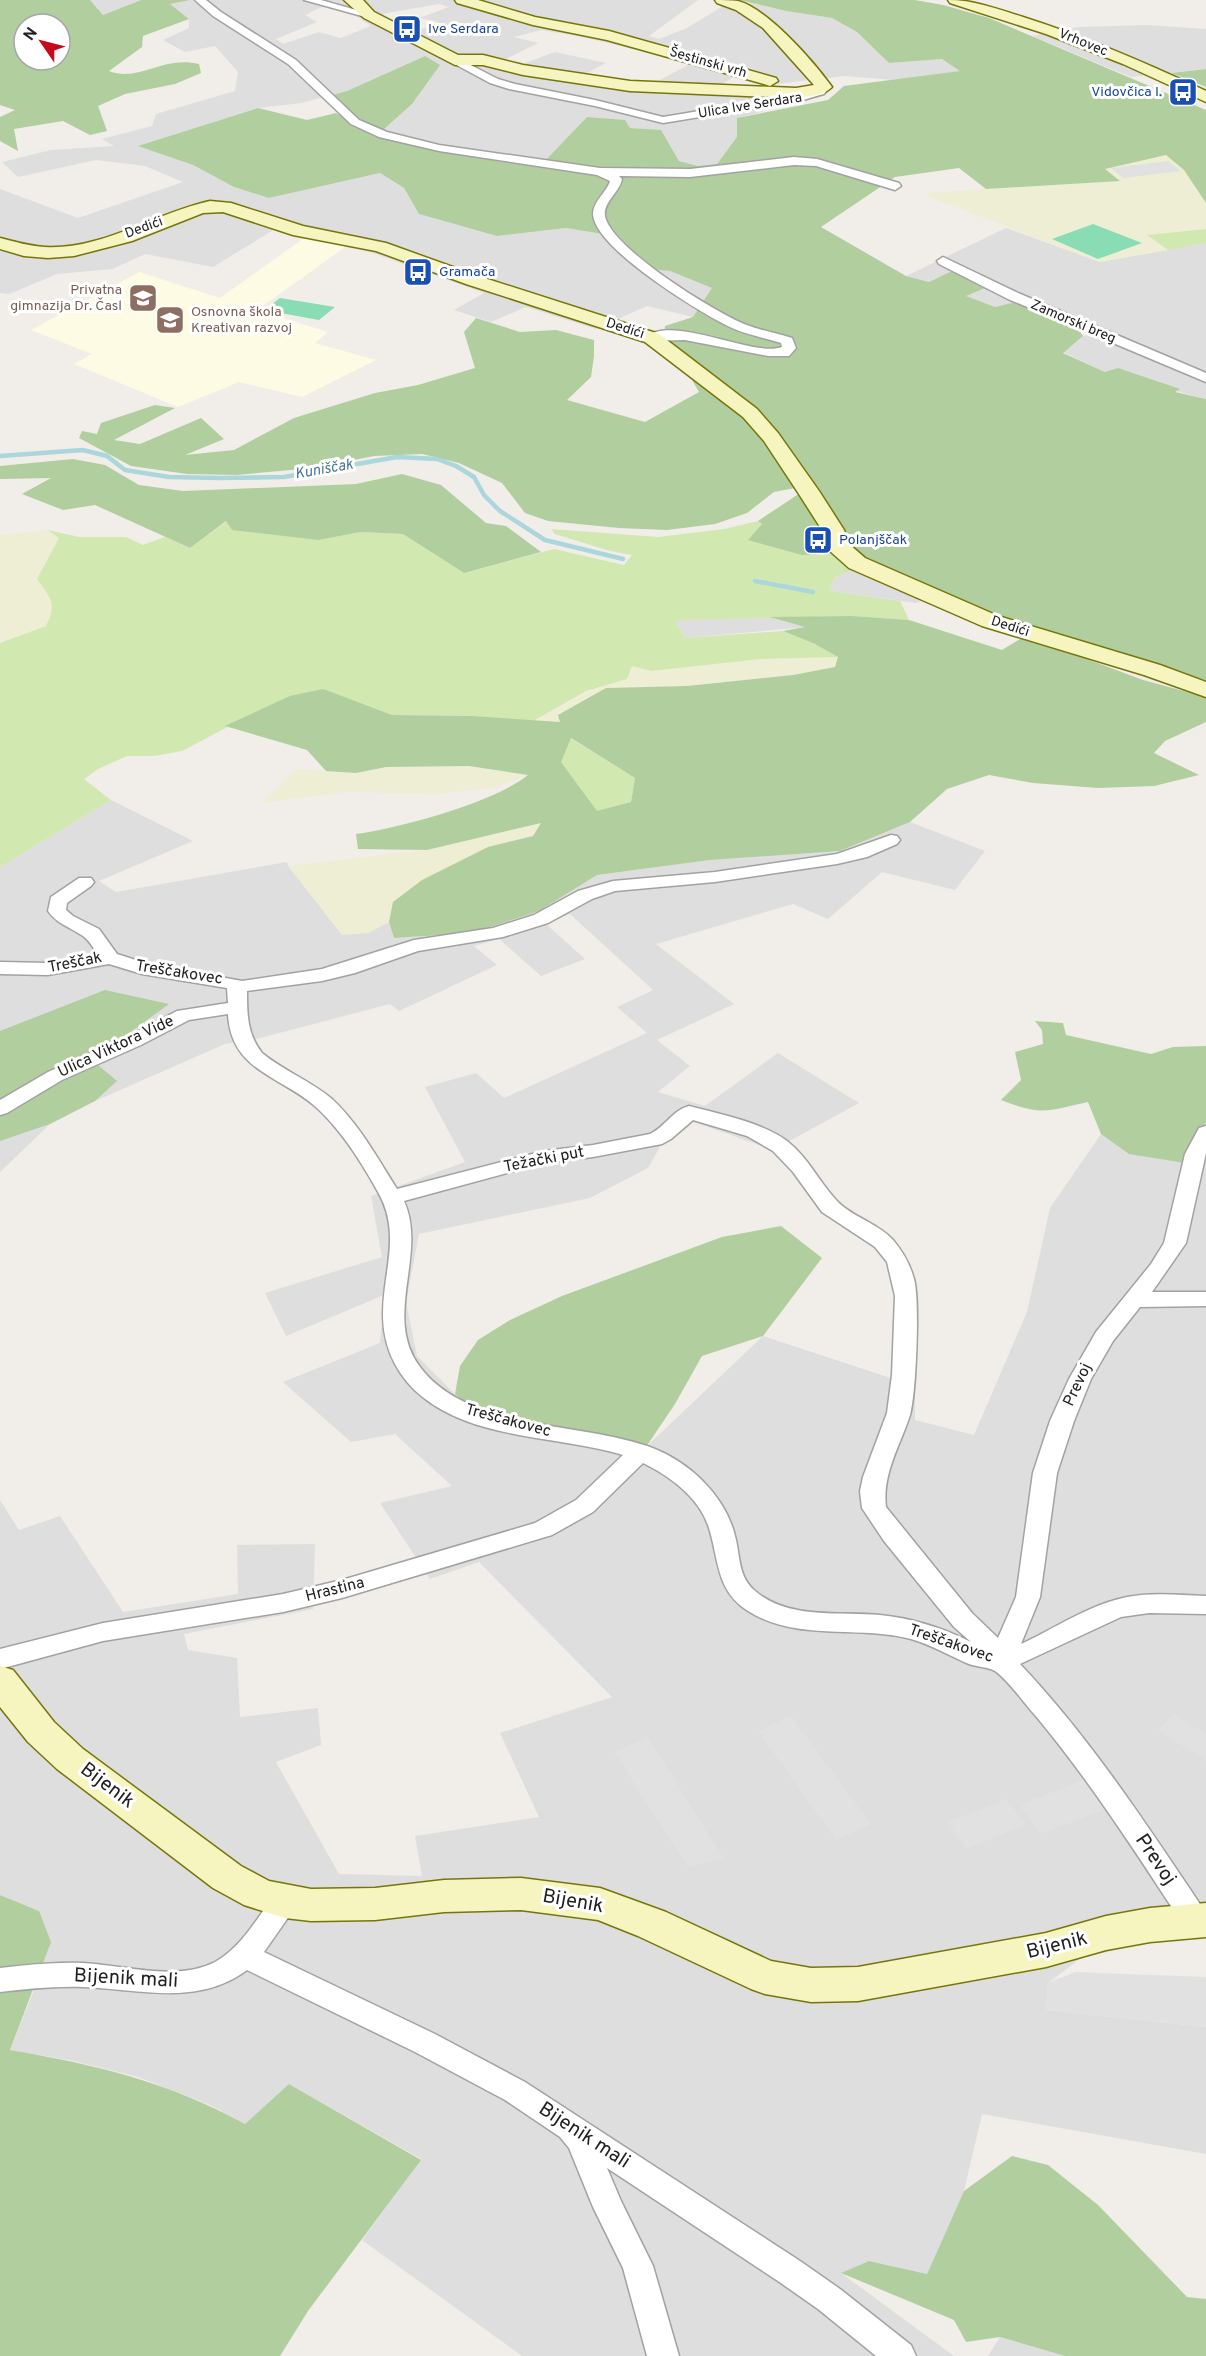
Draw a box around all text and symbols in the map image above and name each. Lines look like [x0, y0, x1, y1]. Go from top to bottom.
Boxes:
north arrow [12, 12, 72, 72]
bus stop icon: Ive Serdara [391, 13, 423, 45]
place label: Ive Serdara [428, 21, 499, 38]
text: N [20, 24, 43, 45]
street label: Vrhovec [1056, 25, 1110, 61]
street label: Šestinski vrh [667, 43, 749, 82]
bus stop icon: Vidovčica I. [1167, 76, 1199, 108]
place label: Vidovčica I. [1091, 84, 1162, 101]
street label: Ulica Ive Serdara [697, 89, 803, 123]
street label: Dedići [123, 213, 165, 243]
bus stop icon: Gramača [402, 256, 434, 288]
place label: Gramača [439, 264, 495, 281]
place label: Privatna gimnazija Dr. Časl [10, 282, 122, 315]
school or university icon: Privatna gimnazija Dr. Časl [127, 282, 159, 314]
street label: Zamorski breg [1028, 296, 1118, 348]
school or university icon: Osnovna škola Kreativan razvoj [154, 304, 186, 336]
place label: Osnovna škola Kreativan razvoj [191, 304, 292, 337]
street label: Dedići [604, 315, 646, 343]
water label: Kuniščak [293, 455, 355, 484]
bus stop icon: Polanjščak [802, 524, 834, 556]
place label: Polanjščak [839, 532, 907, 549]
street label: Dedići [989, 613, 1031, 641]
street label: Treščak [46, 948, 104, 978]
street label: Treščakovec [134, 956, 224, 990]
street label: Ulica Viktora Vide [55, 1011, 177, 1083]
street label: Težački put [502, 1142, 586, 1178]
street label: Prevoj [1059, 1360, 1097, 1410]
street label: Treščakovec [463, 1400, 553, 1442]
street label: Hrastina [303, 1573, 367, 1607]
street label: Treščakovec [906, 1620, 996, 1668]
street label: Bijenik [74, 1757, 140, 1815]
street label: Prevoj [1128, 1829, 1182, 1891]
street label: Bijenik [540, 1884, 606, 1920]
street label: Bijenik [1024, 1926, 1090, 1966]
street label: Bijenik mali [73, 1963, 179, 1995]
street label: Bijenik mali [533, 2097, 635, 2175]

